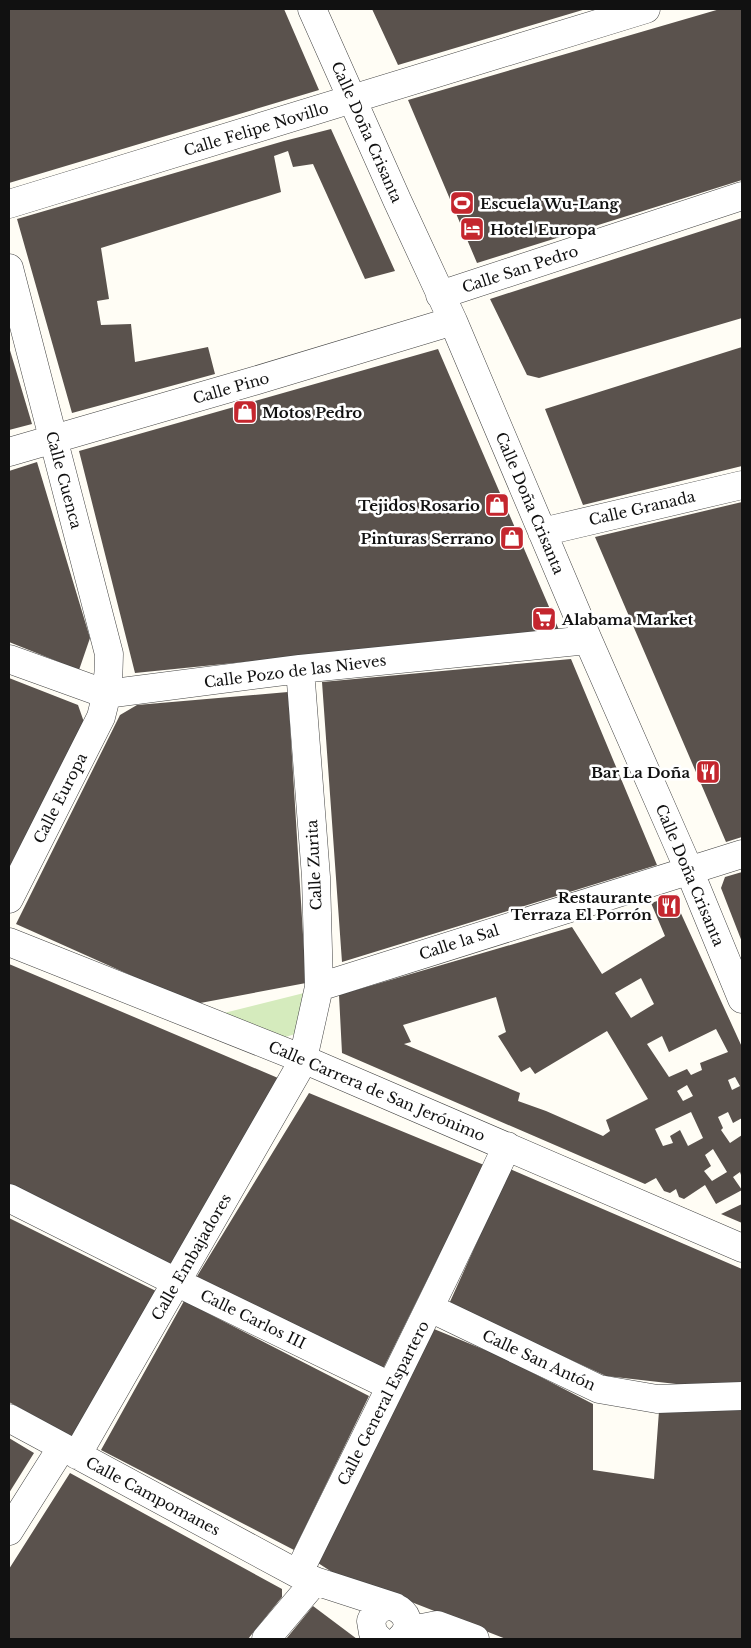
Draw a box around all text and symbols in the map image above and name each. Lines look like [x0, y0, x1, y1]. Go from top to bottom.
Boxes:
street label: Calle Doña Crisanta [327, 58, 407, 206]
street label: Calle Felipe Novillo [181, 98, 331, 160]
sports icon: Escuela Wu-Lang [449, 190, 475, 216]
place label: Escuela Wu-Lang [480, 194, 620, 213]
hotel icon: Hotel Europa [459, 216, 485, 242]
place label: Hotel Europa [490, 220, 596, 239]
street label: Calle San Pedro [460, 241, 581, 297]
street label: Calle Pino [191, 368, 272, 408]
shop icon: Motos Pedro [232, 399, 258, 425]
place label: Motos Pedro [262, 403, 362, 422]
street label: Calle Cuenca [42, 429, 86, 532]
street label: Calle Doña Crisanta [491, 429, 569, 578]
street label: Calle Granada [587, 486, 698, 529]
shop icon: Tejidos Rosario [484, 492, 510, 518]
place label: Tejidos Rosario [358, 496, 480, 515]
shop icon: Pinturas Serrano [499, 525, 525, 551]
place label: Pinturas Serrano [360, 529, 494, 548]
supermarket icon: Alabama Market [531, 606, 557, 632]
place label: Alabama Market [561, 610, 694, 629]
street label: Calle Pozo de las Nieves [203, 650, 387, 692]
street label: Calle Europa [29, 749, 91, 847]
restaurant icon: Bar La Doña [695, 759, 721, 785]
place label: Bar La Doña [591, 763, 690, 782]
street label: Calle Doña Crisanta [651, 801, 729, 950]
street label: Calle Zurita [302, 819, 326, 911]
place label: Restaurante Terraza El Porrón [511, 888, 652, 924]
restaurant icon: Restaurante Terraza El Porrón [656, 893, 682, 919]
street label: Calle la Sal [417, 920, 502, 964]
street label: Calle Carrera de San Jerónimo [266, 1037, 488, 1145]
street label: Calle Embajadores [147, 1190, 235, 1324]
street label: Calle Carlos III [197, 1285, 309, 1353]
street label: Calle General Espartero [333, 1317, 433, 1489]
street label: Calle San Antón [479, 1325, 599, 1395]
street label: Calle Campomanes [83, 1453, 224, 1540]

